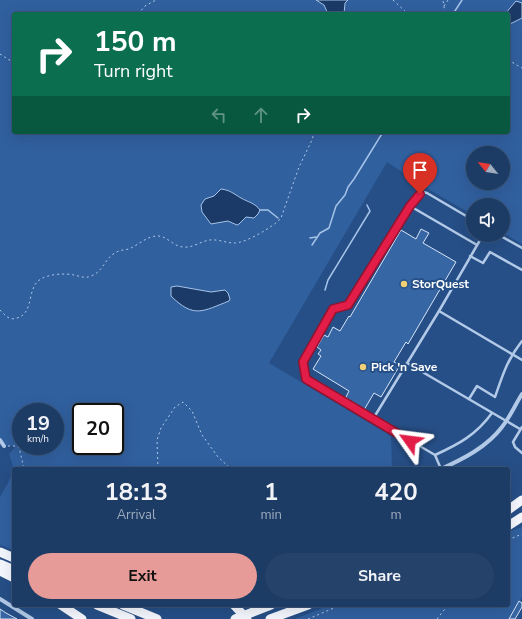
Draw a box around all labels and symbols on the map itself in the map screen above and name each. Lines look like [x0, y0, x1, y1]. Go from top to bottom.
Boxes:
north arrow [466, 146, 510, 190]
pin [403, 153, 437, 194]
place label: StorQuest [412, 276, 469, 292]
marker: StorQuest [399, 279, 409, 289]
place label: Pick 'n Save [371, 359, 438, 375]
marker: Pick 'n Save [358, 362, 368, 372]
speed limit sign: 20 [72, 403, 124, 455]
position arrow [389, 420, 431, 462]

